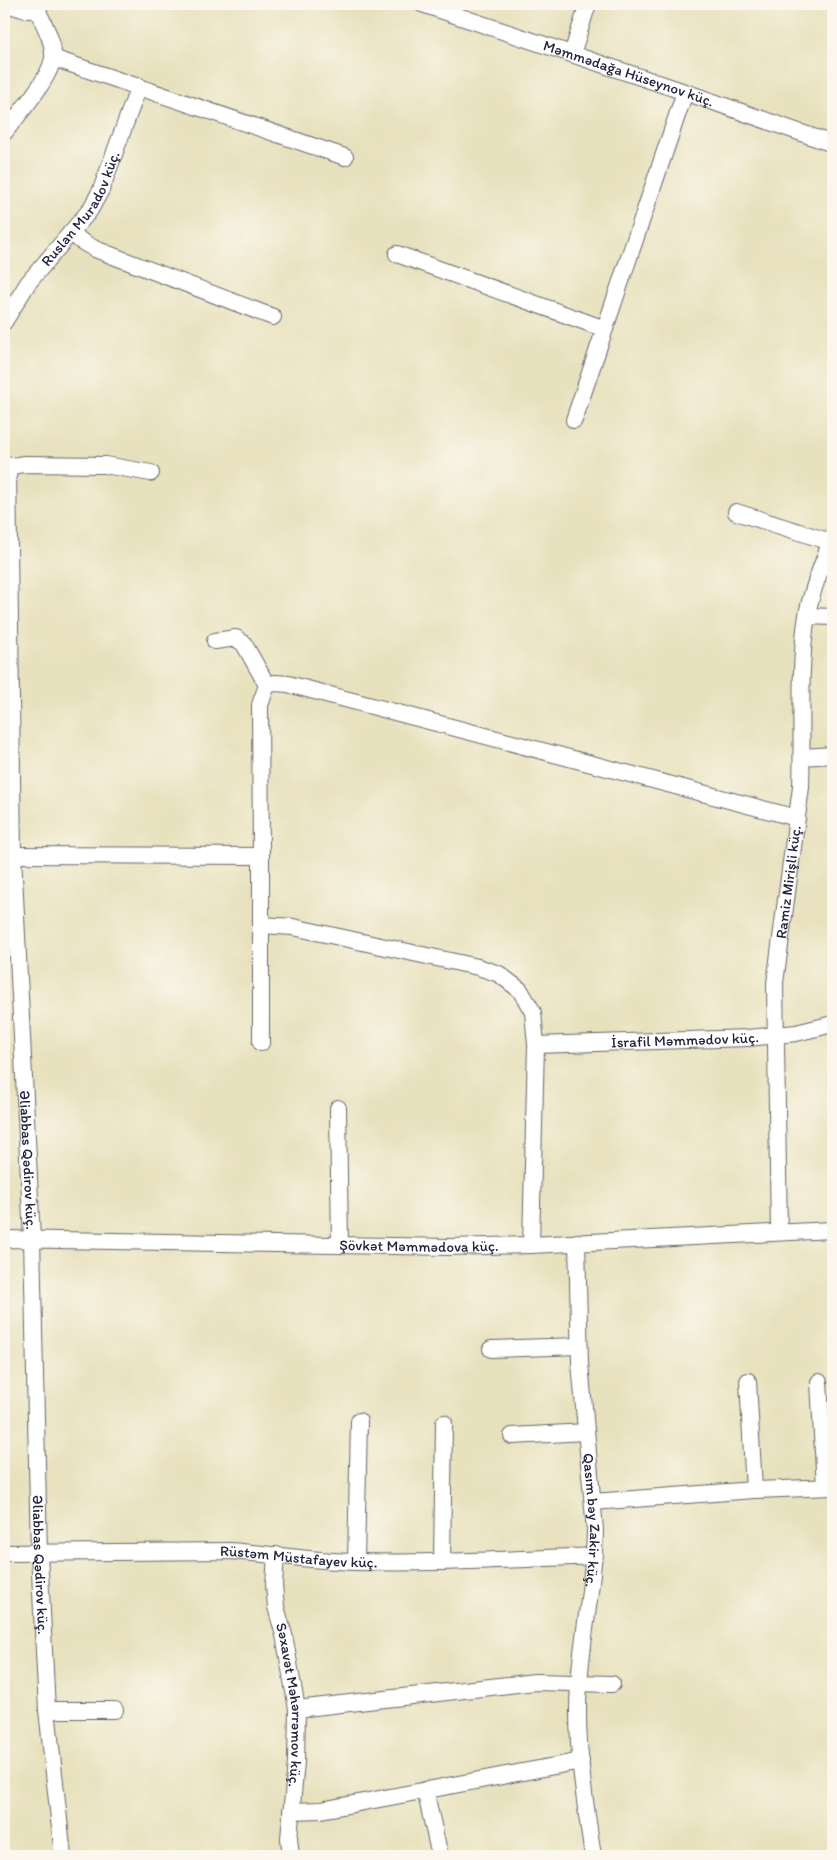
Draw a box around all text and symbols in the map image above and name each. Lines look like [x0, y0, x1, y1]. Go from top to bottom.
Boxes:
street label: Məmmədağa Hüseynov küç. [541, 36, 716, 110]
street label: Ruslan Muradov küç. [37, 149, 123, 270]
street label: Ramiz Mirişli küç. [772, 824, 805, 940]
street label: İsrafil Məmmədov küç. [611, 1028, 760, 1052]
street label: Əliabbas Qədirov küç. [16, 1090, 41, 1230]
street label: Şövkət Məmmədova küç. [339, 1236, 499, 1256]
street label: Qasım bəy Zakir küç. [579, 1452, 604, 1589]
street label: Əliabbas Qədirov küç. [29, 1495, 52, 1635]
street label: Rüstəm Müstafayev küç. [220, 1542, 377, 1571]
street label: Səxavət Məhərrəmov küç. [272, 1621, 306, 1788]

